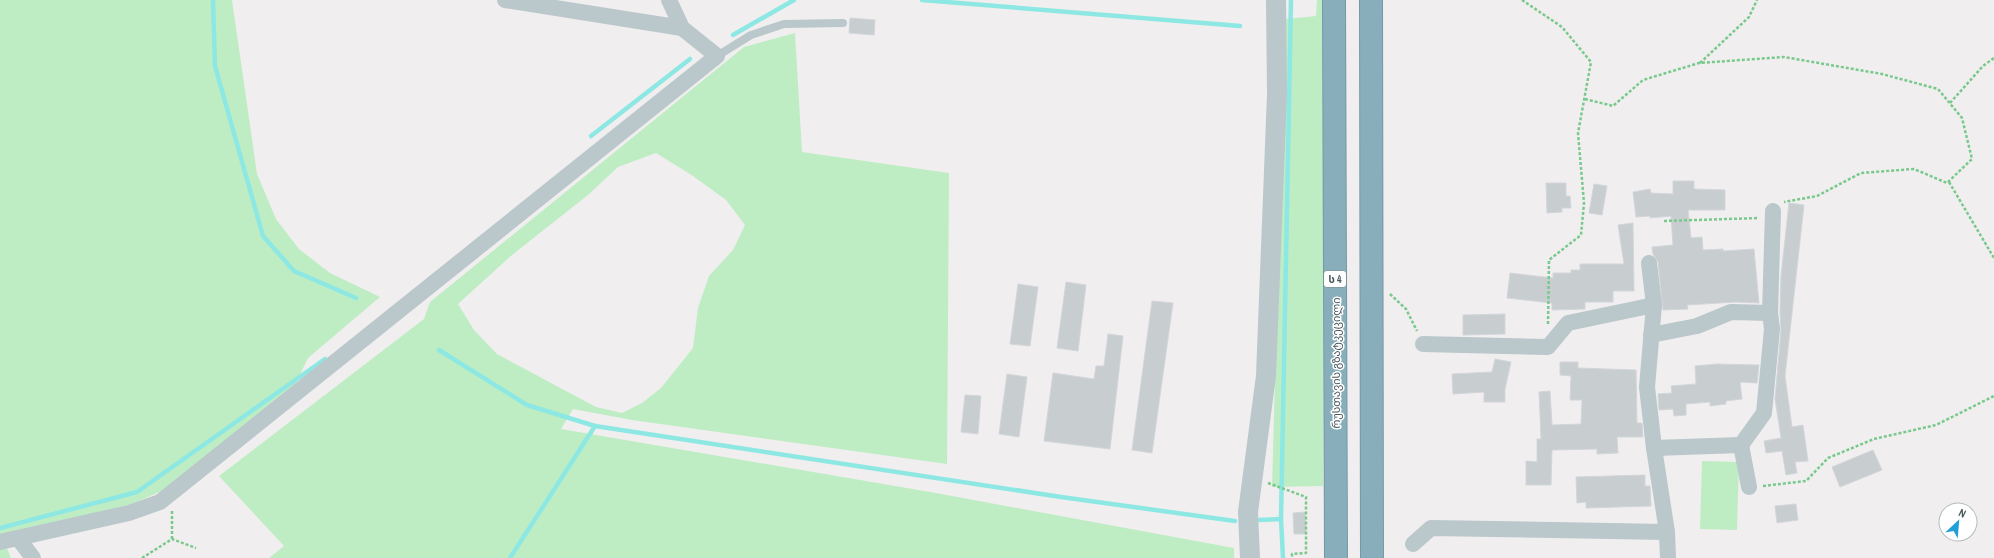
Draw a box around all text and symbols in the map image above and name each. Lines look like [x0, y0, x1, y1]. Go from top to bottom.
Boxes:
road number: ს 4 [1324, 271, 1346, 287]
street label: რუსთავის გზატკეცილი [1329, 297, 1343, 429]
north arrow [1938, 502, 1978, 542]
text: N [1956, 505, 1968, 521]

